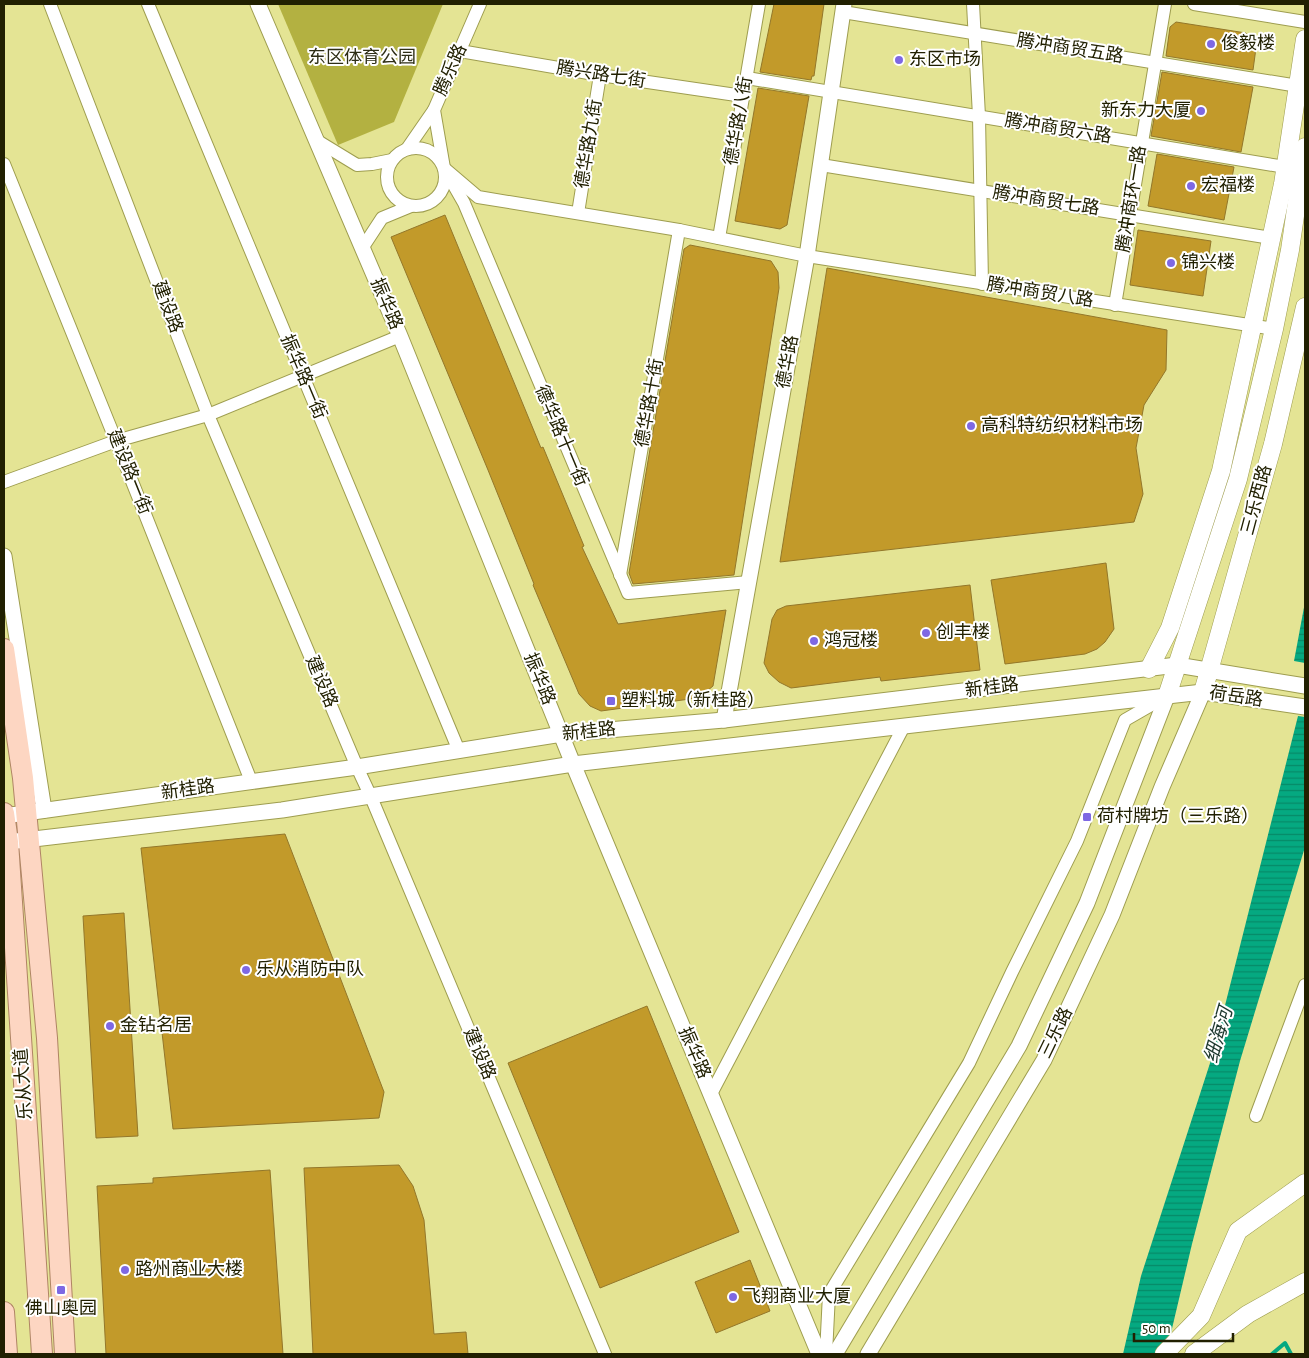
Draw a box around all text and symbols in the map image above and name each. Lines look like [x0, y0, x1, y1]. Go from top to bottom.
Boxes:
street label: 腾冲商贸五路 [1015, 30, 1125, 66]
place label: 俊毅楼 [1221, 33, 1275, 53]
marker: 俊毅楼 [1205, 38, 1217, 50]
street label: 腾乐路 [430, 41, 470, 98]
park label: 东区体育公园 [308, 47, 416, 67]
place label: 东区市场 [909, 49, 981, 69]
marker: 东区市场 [893, 54, 905, 66]
street label: 腾兴路七街 [555, 57, 647, 91]
street label: 德华路八街 [720, 75, 756, 167]
street label: 德华路九街 [571, 98, 605, 190]
place label: 新东力大厦 [1101, 100, 1191, 120]
marker: 新东力大厦 [1195, 105, 1207, 117]
street label: 腾冲商贸六路 [1003, 110, 1113, 146]
street label: 腾冲商环一路 [1113, 144, 1149, 254]
place label: 宏福楼 [1201, 175, 1255, 195]
marker: 宏福楼 [1185, 180, 1197, 192]
street label: 腾冲商贸七路 [991, 182, 1101, 218]
place label: 锦兴楼 [1181, 252, 1235, 272]
marker: 锦兴楼 [1165, 257, 1177, 269]
street label: 腾冲商贸八路 [985, 274, 1095, 310]
street label: 振华路 [367, 275, 407, 332]
street label: 建设路 [149, 278, 187, 335]
street label: 振华路一街 [277, 331, 331, 422]
street label: 德华路 [772, 334, 802, 390]
street label: 德华路十街 [631, 357, 667, 449]
street label: 德华路十一街 [532, 382, 592, 489]
place label: 高科特纺织材料市场 [981, 415, 1143, 435]
marker: 高科特纺织材料市场 [965, 420, 977, 432]
street label: 建设路一街 [104, 426, 156, 517]
street label: 三乐西路 [1237, 462, 1275, 537]
place label: 创丰楼 [936, 622, 990, 642]
marker: 创丰楼 [920, 627, 932, 639]
place label: 鸿冠楼 [824, 630, 878, 650]
marker: 鸿冠楼 [808, 635, 820, 647]
street label: 振华路 [521, 650, 559, 707]
street label: 建设路 [302, 653, 342, 710]
street label: 新桂路 [964, 674, 1020, 700]
street label: 荷岳路 [1208, 682, 1264, 710]
place label: 塑料城（新桂路） [621, 690, 765, 710]
marker: 塑料城（新桂路） [605, 695, 617, 707]
street label: 新桂路 [561, 718, 617, 744]
street label: 新桂路 [160, 775, 216, 803]
place label: 荷村牌坊（三乐路） [1097, 806, 1259, 826]
marker: 荷村牌坊（三乐路） [1081, 811, 1093, 823]
place label: 乐从消防中队 [256, 959, 364, 979]
marker: 乐从消防中队 [240, 964, 252, 976]
water label: 细海河 [1200, 1001, 1237, 1065]
street label: 三乐路 [1034, 1004, 1076, 1061]
place label: 金钻名居 [120, 1015, 192, 1035]
marker: 金钻名居 [104, 1020, 116, 1032]
street label: 振华路 [675, 1024, 715, 1081]
street label: 建设路 [460, 1025, 500, 1082]
street label: 乐从大道 [11, 1047, 35, 1121]
place label: 路州商业大楼 [135, 1259, 243, 1279]
marker: 路州商业大楼 [119, 1264, 131, 1276]
marker: 佛山奥园 [55, 1284, 67, 1296]
place label: 飞翔商业大厦 [743, 1286, 851, 1306]
marker: 飞翔商业大厦 [727, 1291, 739, 1303]
place label: 佛山奥园 [25, 1298, 97, 1318]
scale bar [1134, 1310, 1233, 1342]
text: 50 m [1142, 1321, 1171, 1336]

